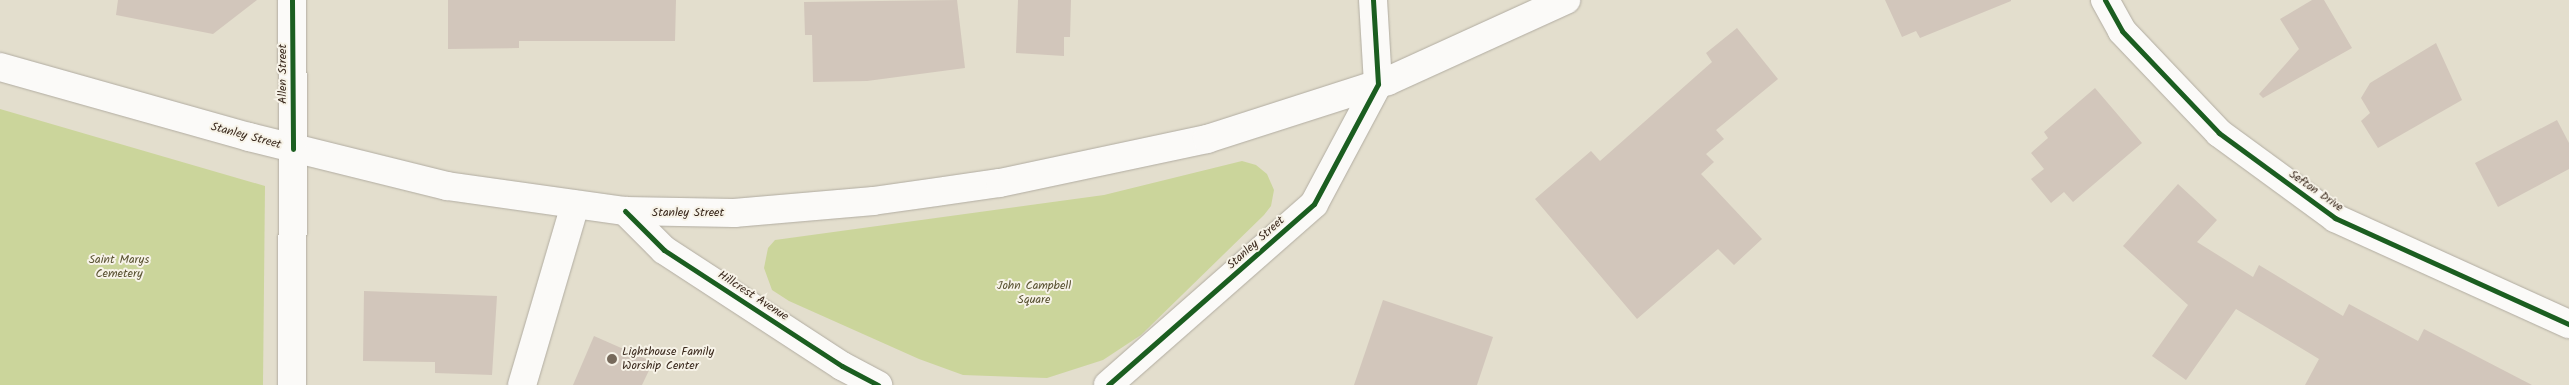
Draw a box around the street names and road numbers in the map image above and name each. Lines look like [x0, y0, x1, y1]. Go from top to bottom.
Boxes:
street label: Allen Street [276, 44, 290, 104]
street label: Stanley Street [209, 120, 283, 152]
street label: Sefton Drive [2286, 167, 2346, 215]
street label: Stanley Street [652, 206, 724, 220]
street label: Stanley Street [1224, 213, 1288, 273]
street label: Hillcrest Avenue [715, 268, 791, 324]

